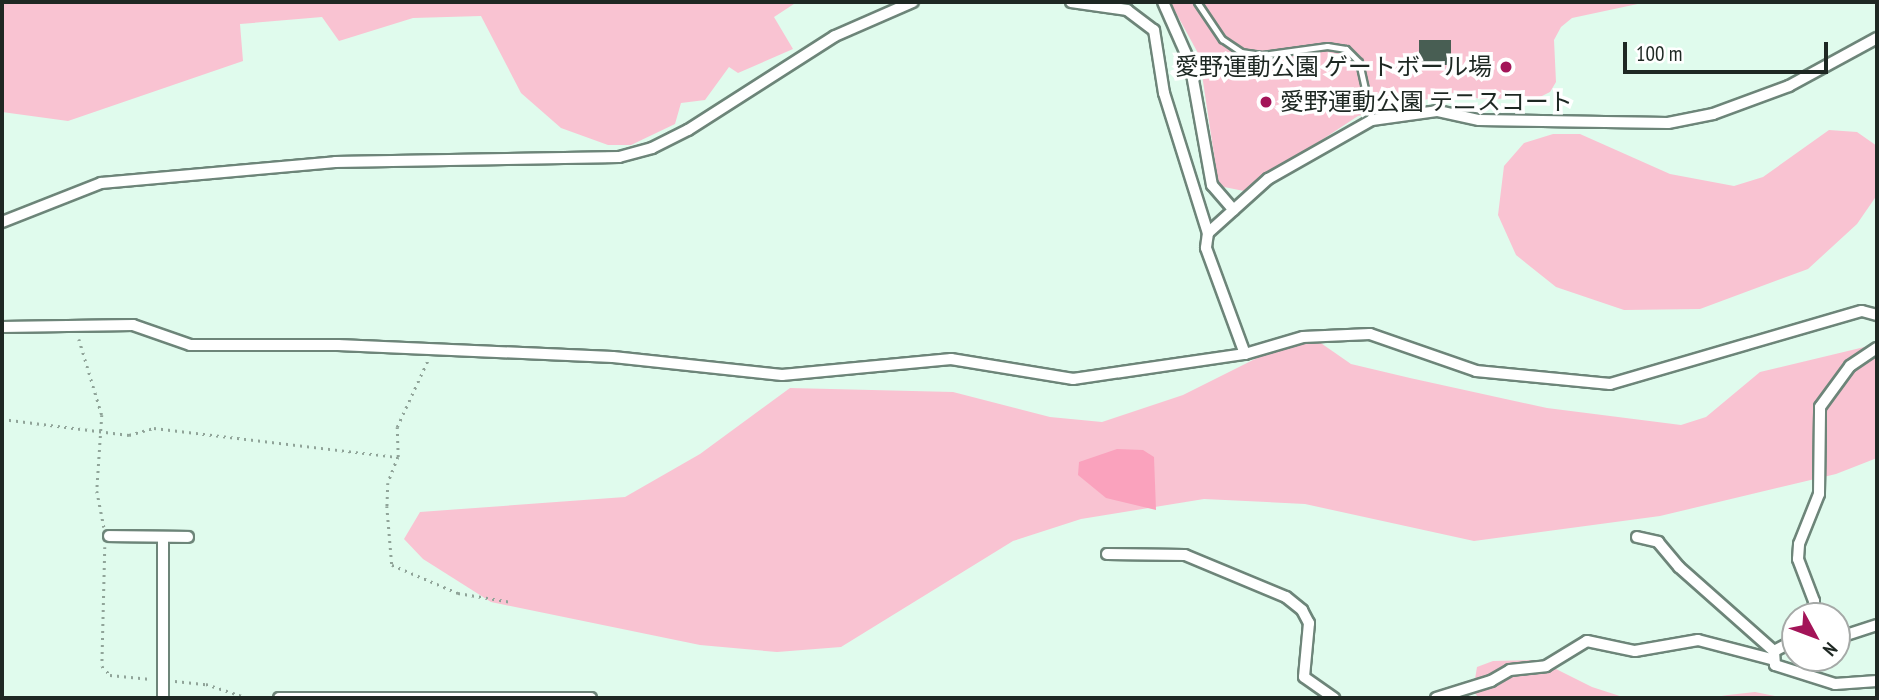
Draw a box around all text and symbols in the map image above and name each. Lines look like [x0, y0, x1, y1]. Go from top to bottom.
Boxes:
scale bar [1627, 28, 1832, 72]
text: 100 m [1636, 40, 1682, 67]
place label: 愛野運動公園 ゲートボール場 [1175, 53, 1492, 81]
marker: 愛野運動公園 ゲートボール場 [1498, 59, 1514, 75]
place label: 愛野運動公園 テニスコート [1280, 88, 1573, 116]
marker: 愛野運動公園 テニスコート [1258, 94, 1274, 110]
north arrow [1781, 602, 1851, 672]
text: N [1818, 638, 1843, 661]

